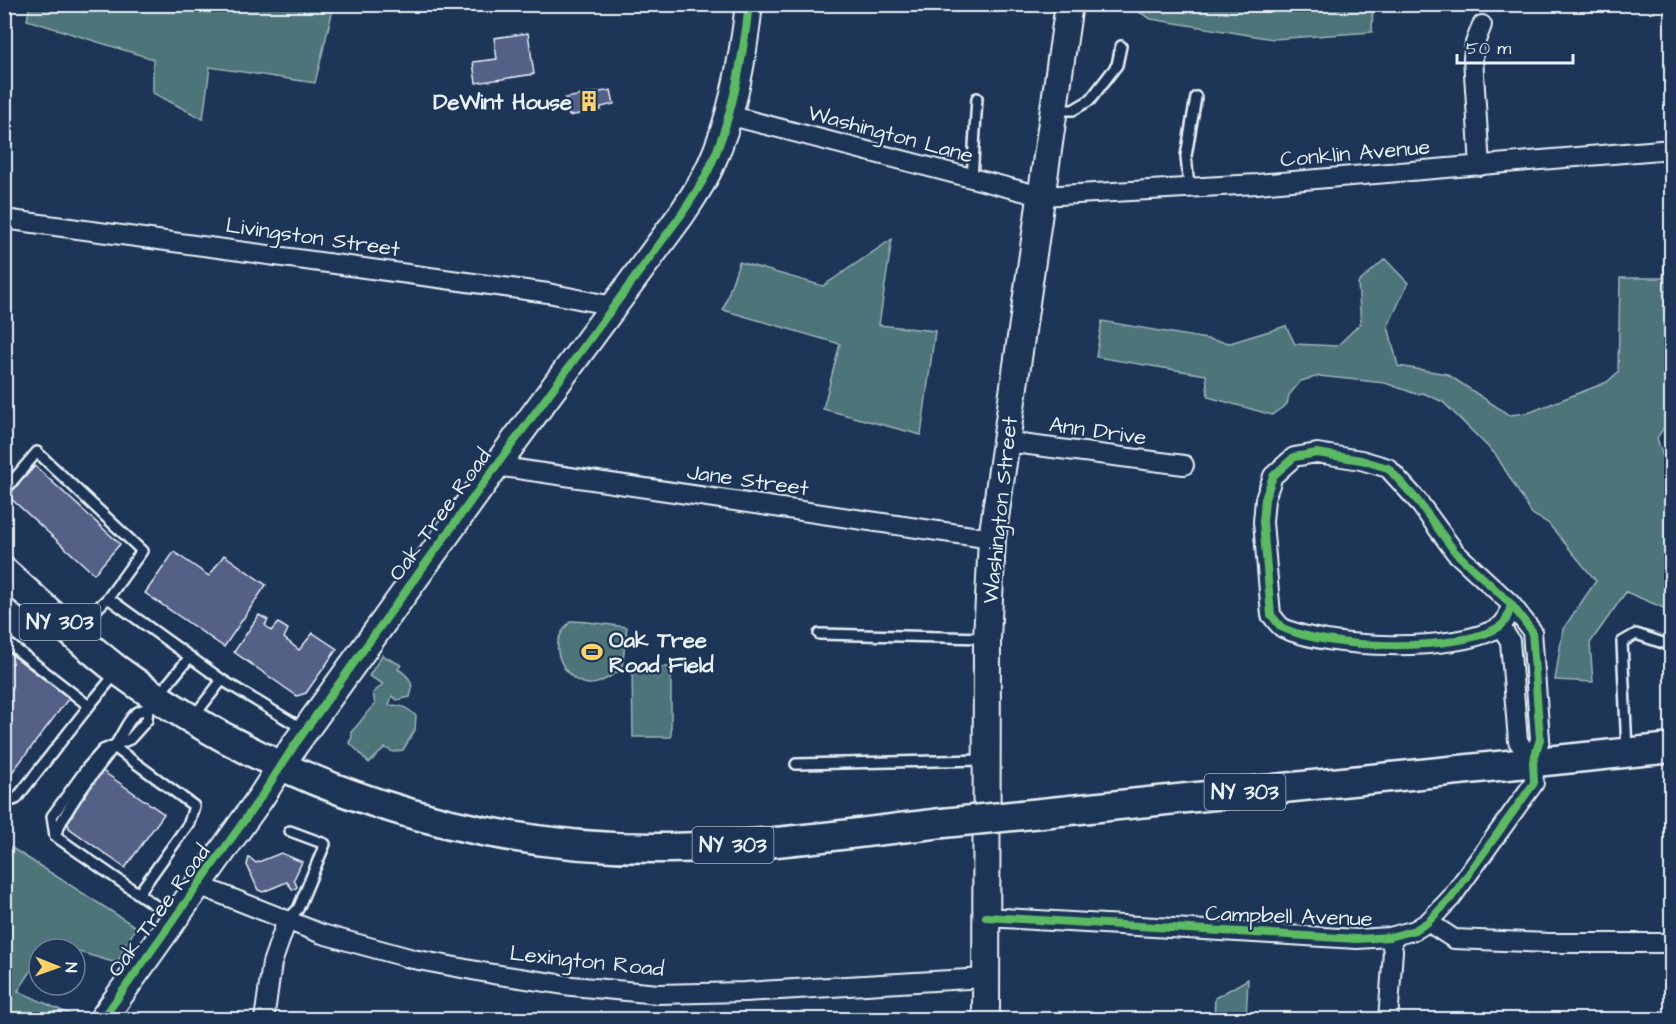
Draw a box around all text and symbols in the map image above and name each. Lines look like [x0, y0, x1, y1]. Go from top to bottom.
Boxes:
scale bar [1457, 27, 1572, 65]
text: 50 m [1466, 36, 1511, 61]
place label: DeWint House [433, 87, 572, 118]
building icon: DeWint House [577, 89, 601, 113]
street label: Washington Lane [804, 97, 977, 172]
street label: Conklin Avenue [1279, 131, 1432, 175]
street label: Livingston Street [224, 210, 402, 266]
street label: Ann Drive [1047, 409, 1149, 454]
street label: Washington Street [975, 415, 1027, 606]
street label: Oak Tree Road [381, 442, 499, 588]
street label: Jane Street [685, 457, 811, 504]
road number: NY 303 [20, 604, 100, 640]
place label: Oak Tree Road Field [609, 625, 714, 681]
sports icon: Oak Tree Road Field [580, 640, 604, 664]
road number: NY 303 [1204, 774, 1286, 810]
road number: NY 303 [692, 827, 774, 863]
street label: Oak Tree Road [100, 838, 218, 984]
street label: Campbell Avenue [1205, 898, 1373, 935]
north arrow [27, 937, 87, 997]
street label: Lexington Road [508, 938, 665, 986]
text: N [60, 962, 82, 972]

